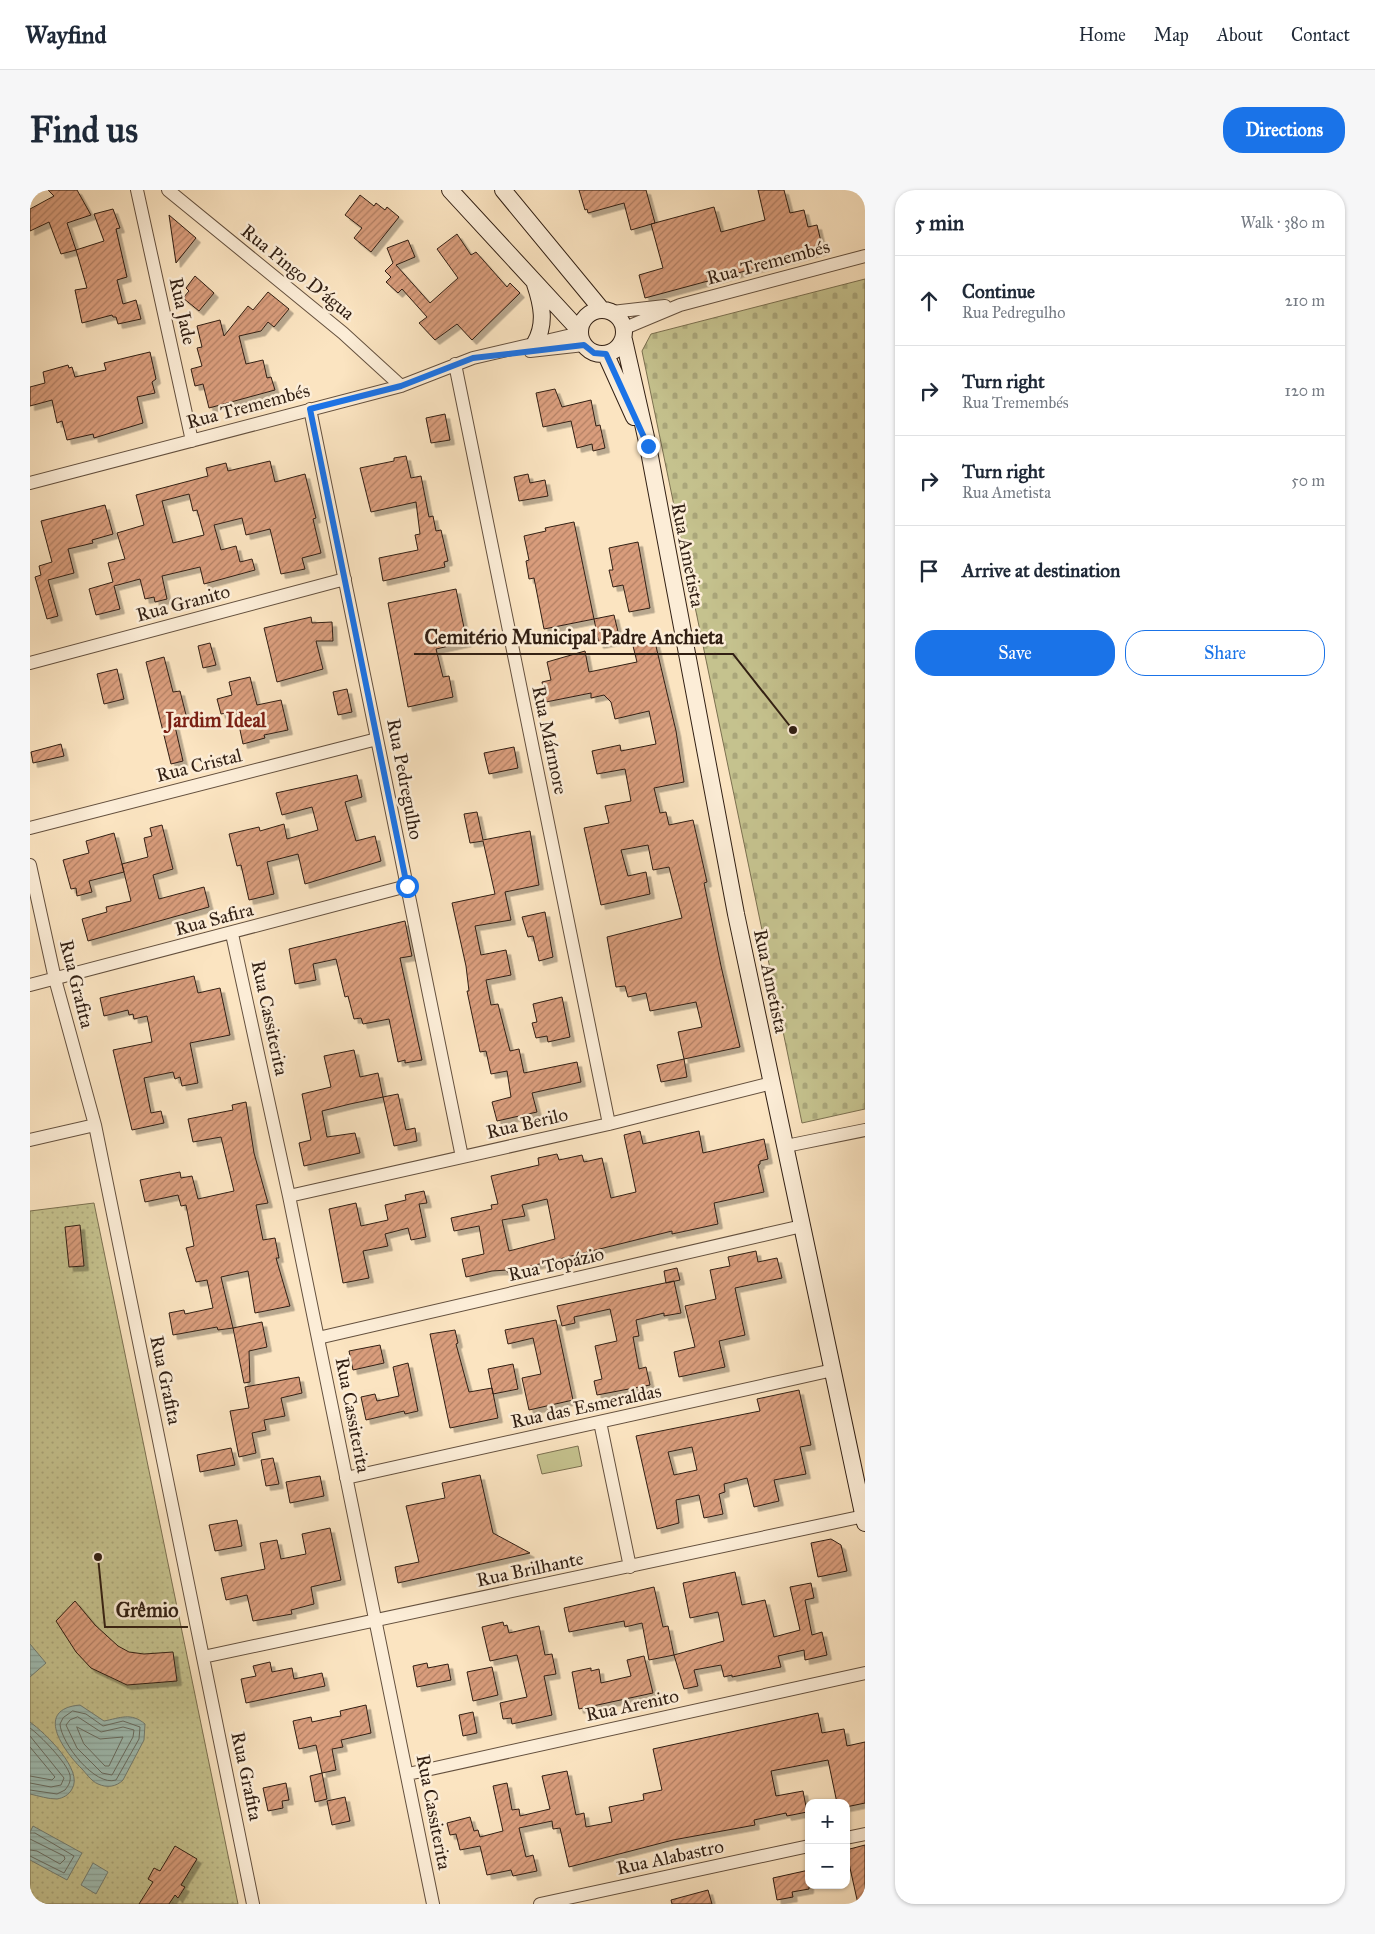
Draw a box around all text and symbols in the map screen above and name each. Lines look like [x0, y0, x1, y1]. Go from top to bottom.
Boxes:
text: Wayfind [25, 20, 107, 50]
text: Home [1079, 24, 1126, 46]
text: Map [1154, 24, 1189, 46]
text: About [1217, 24, 1263, 46]
text: Contact [1291, 24, 1350, 46]
button: Directions [1223, 107, 1345, 153]
text: Find us [30, 109, 138, 152]
text: 5 min [915, 210, 964, 236]
text: Walk · 380 m [1241, 213, 1325, 232]
street label: Rua Pingo D'água [236, 219, 360, 326]
street label: Rua Tremembés [704, 234, 832, 290]
street label: Rua Jade [164, 275, 201, 347]
text: Continue [962, 280, 1035, 303]
icon: ahead [915, 287, 943, 315]
text: 210 m [1285, 291, 1325, 310]
text: Rua Pedregulho [962, 303, 1065, 322]
text: Turn right [962, 370, 1045, 393]
icon: right [915, 377, 943, 405]
street label: Rua Tremembés [184, 378, 312, 434]
text: 120 m [1285, 381, 1325, 400]
text: Rua Tremembés [962, 393, 1069, 412]
route end [637, 435, 660, 458]
text: Turn right [962, 460, 1045, 483]
icon: right [915, 467, 943, 495]
text: 50 m [1291, 471, 1325, 490]
text: Rua Ametista [962, 483, 1051, 502]
street label: Rua Ametista [667, 501, 710, 610]
icon: arrive [915, 557, 943, 585]
text: Arrive at destination [962, 559, 1120, 582]
street label: Rua Granito [133, 579, 233, 627]
callout: Cemitério Municipal Padre Anchieta [414, 619, 733, 654]
text: Cemitério Municipal Padre Anchieta [424, 625, 724, 650]
button: Save [915, 630, 1115, 676]
button: Share [1125, 630, 1325, 676]
street label: Rua Mármore [527, 683, 573, 797]
district label: Jardim Ideal [163, 708, 267, 734]
street label: Rua Pedregulho [381, 717, 428, 842]
street label: Rua Cristal [154, 743, 245, 787]
route start [396, 875, 419, 898]
street label: Rua Safira [172, 897, 257, 941]
street label: Rua Ametista [749, 927, 793, 1036]
street label: Rua Grafita [55, 937, 99, 1032]
street label: Rua Cassiterita [247, 958, 294, 1079]
street label: Rua Berilo [484, 1102, 570, 1144]
street label: Rua Topázio [506, 1242, 606, 1286]
street label: Rua Grafita [145, 1333, 187, 1427]
street label: Rua Cassiterita [331, 1355, 376, 1476]
street label: Rua das Esmeraldas [509, 1379, 663, 1433]
street label: Rua Brilhante [474, 1546, 586, 1592]
callout: Grêmio [105, 1592, 188, 1627]
text: Grêmio [116, 1598, 178, 1622]
street label: Rua Arenito [583, 1684, 681, 1726]
street label: Rua Grafita [226, 1729, 268, 1823]
street label: Rua Cassiterita [412, 1752, 457, 1873]
map controls [805, 1799, 850, 1889]
button: + [805, 1799, 850, 1844]
street label: Rua Alabastro [614, 1834, 726, 1880]
button: − [805, 1844, 850, 1889]

